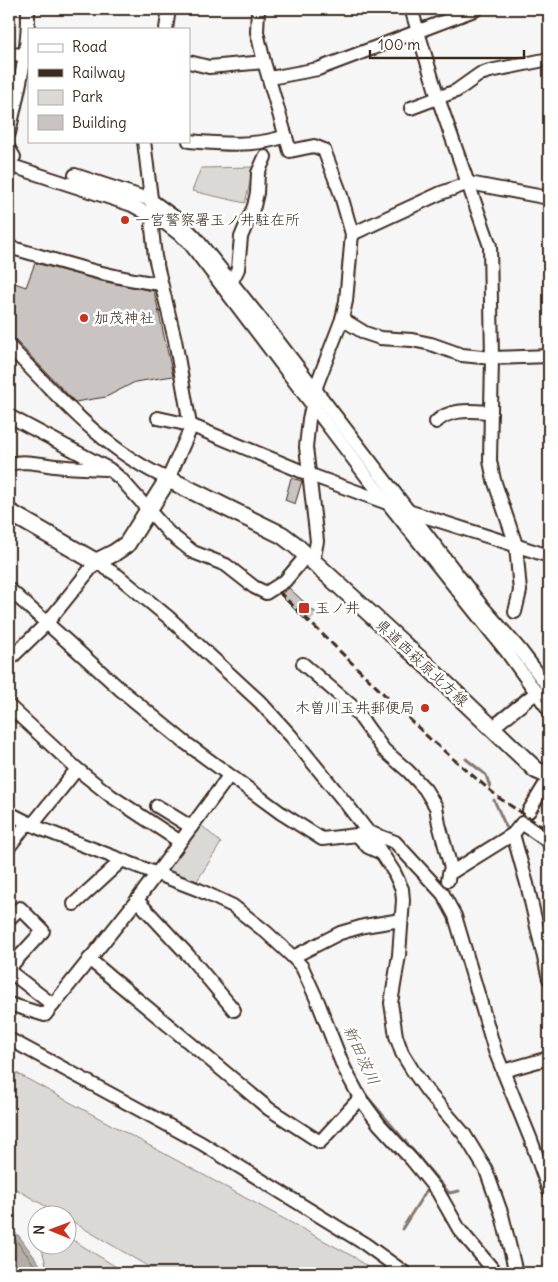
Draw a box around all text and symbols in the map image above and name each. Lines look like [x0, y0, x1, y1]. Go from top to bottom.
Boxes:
legend [28, 28, 190, 142]
scale bar [370, 28, 524, 60]
text: 100 m [378, 35, 420, 54]
text: Road [72, 37, 107, 56]
text: Railway [72, 63, 126, 82]
text: Park [72, 87, 103, 106]
text: Building [72, 113, 127, 132]
place label: 一宮警察署玉ノ井駐在所 [135, 210, 300, 229]
marker: 一宮警察署玉ノ井駐在所 [119, 214, 131, 226]
place label: 加茂神社 [94, 308, 154, 327]
marker: 加茂神社 [78, 312, 90, 324]
place label: 玉ノ井 [315, 598, 360, 617]
marker: 玉ノ井 [297, 601, 311, 615]
street label: 県道西萩原北方線 [372, 615, 473, 711]
place label: 木曽川玉井郵便局 [295, 698, 415, 717]
marker: 木曽川玉井郵便局 [419, 702, 431, 714]
water label: 新田波川 [339, 1022, 385, 1088]
north arrow [28, 1204, 78, 1254]
text: N [30, 1225, 48, 1235]

